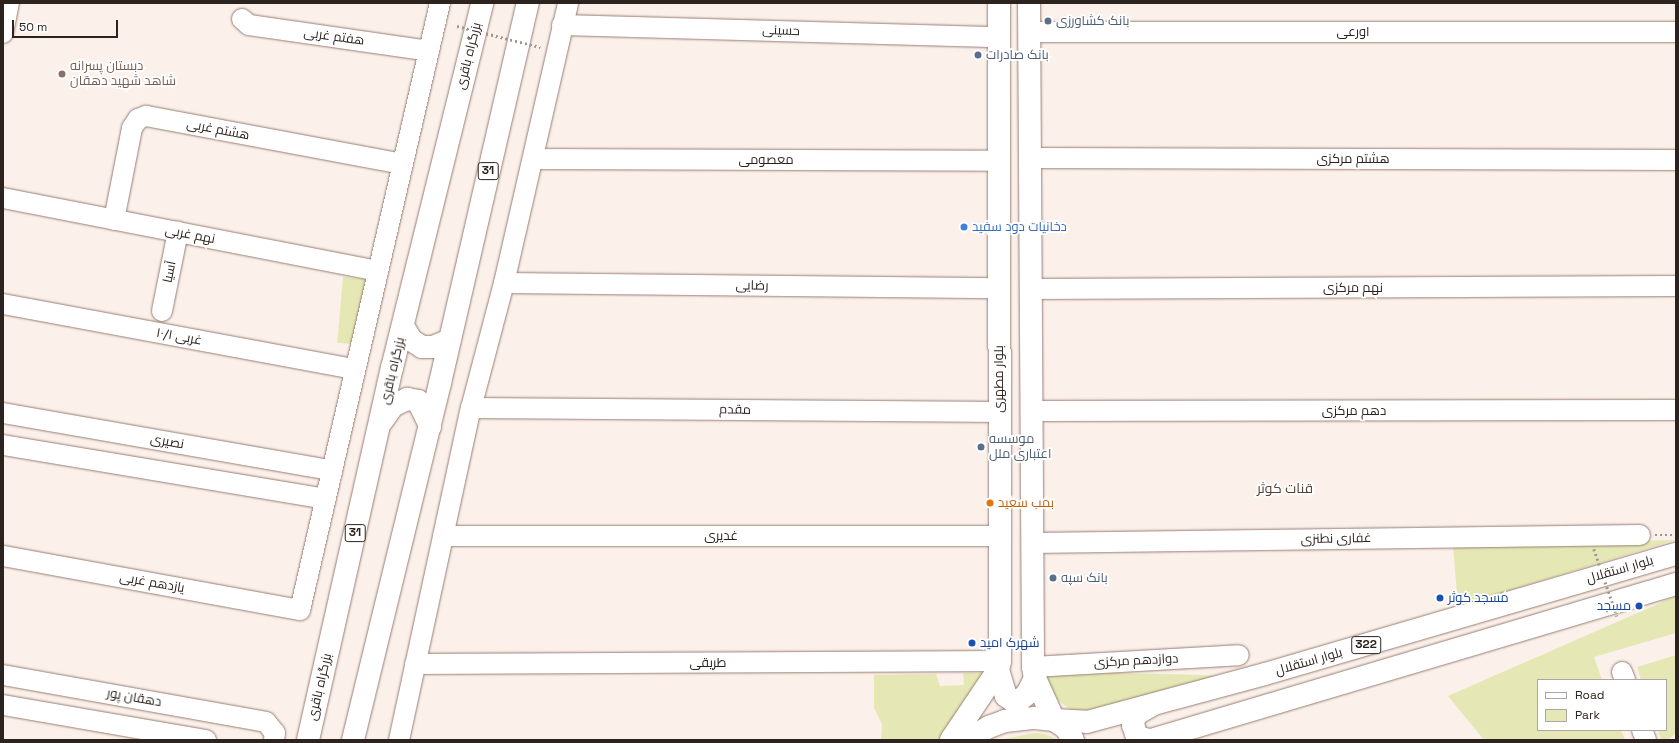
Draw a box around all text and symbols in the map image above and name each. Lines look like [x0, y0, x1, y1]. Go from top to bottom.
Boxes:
scale bar [14, 12, 120, 38]
place label: بانک کشاورزی [1056, 13, 1129, 29]
marker: بانک کشاورزی [1043, 16, 1053, 26]
text: 50 m [19, 19, 47, 35]
street label: بزرگراه باقری [453, 21, 485, 91]
street label: حسینی [762, 23, 800, 39]
street label: اورعی [1336, 24, 1370, 40]
street label: هفتم غربی [303, 25, 365, 49]
place label: بانک صادرات [986, 47, 1049, 63]
marker: بانک صادرات [973, 50, 983, 60]
place label: دبستان پسرانه شاهد شهید دهقان [70, 59, 176, 90]
marker: دبستان پسرانه شاهد شهید دهقان [57, 69, 67, 79]
street label: هشتم غربی [185, 116, 251, 144]
street label: هشتم مرکزی [1316, 151, 1390, 167]
street label: معصومی [738, 152, 794, 168]
road number: 31 [477, 161, 499, 181]
place label: دخانیات دود سفید [972, 219, 1067, 235]
marker: دخانیات دود سفید [959, 222, 969, 232]
street label: نهم غربی [164, 223, 216, 247]
street label: آسیا [160, 260, 180, 284]
street label: رضایی [735, 278, 769, 294]
street label: نهم مرکزی [1323, 280, 1383, 296]
street label: ۱۰/۱ غربی [155, 325, 203, 349]
street label: بزرگراه باقری [378, 336, 408, 406]
street label: بلوار مطهری [991, 345, 1007, 413]
street label: مقدم [719, 402, 751, 418]
street label: دهم مرکزی [1322, 403, 1386, 419]
street label: نصیری [149, 431, 185, 453]
place label: موسسه اعتباری ملل [989, 432, 1052, 463]
marker: موسسه اعتباری ملل [976, 442, 986, 452]
district label: قنات کوثر [1257, 480, 1313, 496]
place label: بمب سعید [998, 495, 1054, 511]
marker: بمب سعید [985, 498, 995, 508]
road number: 31 [344, 523, 366, 543]
street label: غدیری [704, 528, 738, 544]
street label: غفاری نطنزی [1300, 531, 1372, 547]
street label: بلوار استقلال [1585, 553, 1655, 587]
street label: یازدهم غربی [118, 570, 186, 596]
place label: بانک سپه [1061, 570, 1108, 586]
marker: بانک سپه [1048, 573, 1058, 583]
place label: مسجد کوثر [1448, 590, 1509, 606]
marker: مسجد کوثر [1435, 593, 1445, 603]
place label: مسجد [1597, 598, 1631, 614]
marker: مسجد [1634, 601, 1644, 611]
place label: شهرک امید [980, 635, 1039, 651]
road number: 322 [1351, 635, 1381, 655]
marker: شهرک امید [967, 638, 977, 648]
street label: بلوار استقلال [1274, 645, 1344, 679]
street label: دوازدهم مرکزی [1093, 651, 1179, 671]
street label: بزرگراه باقری [305, 652, 335, 722]
street label: طریقی [690, 655, 726, 671]
legend [1537, 679, 1667, 731]
street label: دهقان پور [105, 686, 163, 710]
text: Road [1575, 687, 1604, 703]
text: Park [1575, 707, 1600, 723]

